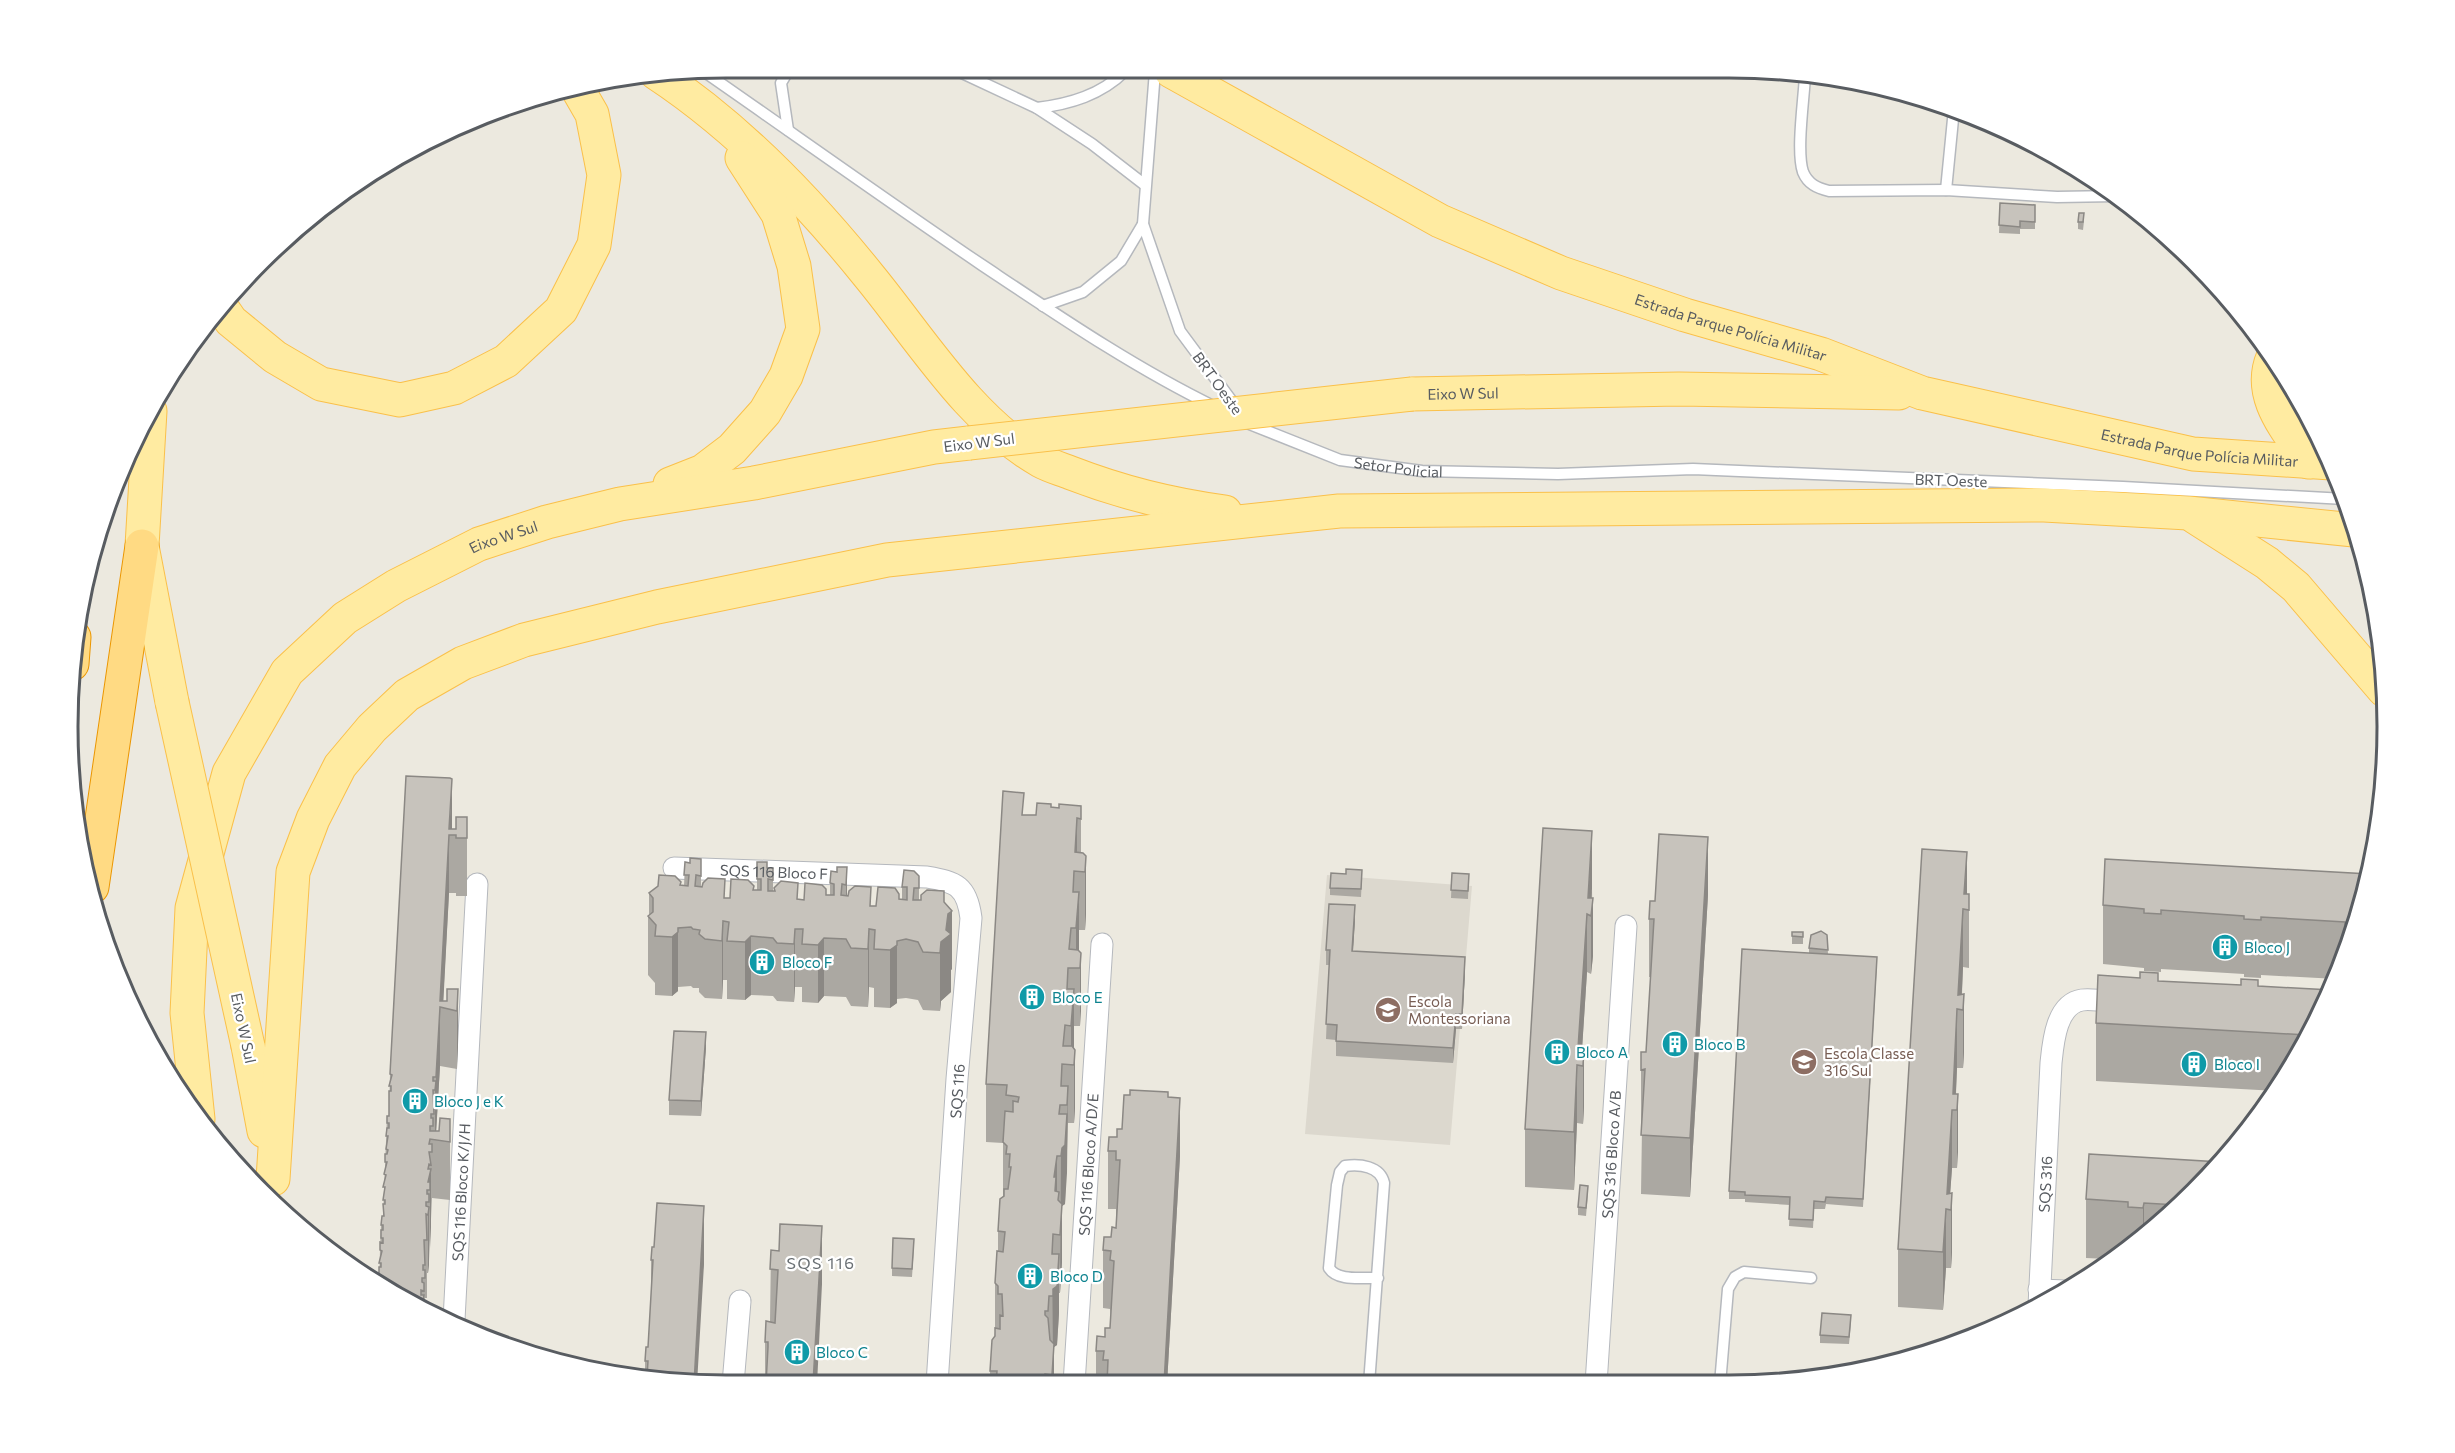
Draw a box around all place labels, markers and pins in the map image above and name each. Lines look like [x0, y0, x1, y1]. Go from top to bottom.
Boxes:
building icon: Bloco J [2210, 932, 2240, 962]
place label: Bloco J [2244, 938, 2290, 956]
building icon: Bloco F [747, 947, 777, 977]
place label: Bloco F [782, 953, 832, 971]
building icon: Bloco E [1017, 982, 1047, 1012]
place label: Bloco E [1052, 988, 1103, 1006]
place label: Escola Montessoriana [1408, 992, 1511, 1027]
school or university icon: Escola Montessoriana [1373, 995, 1403, 1025]
building icon: Bloco B [1660, 1029, 1690, 1059]
place label: Bloco B [1694, 1035, 1746, 1053]
building icon: Bloco A [1542, 1037, 1572, 1067]
place label: Bloco A [1576, 1043, 1628, 1061]
place label: Escola Classe 316 Sul [1824, 1044, 1914, 1079]
school or university icon: Escola Classe 316 Sul [1789, 1047, 1819, 1077]
building icon: Bloco I [2179, 1049, 2209, 1079]
place label: Bloco I [2214, 1055, 2260, 1073]
building icon: Bloco J e K [400, 1086, 430, 1116]
place label: Bloco J e K [434, 1092, 504, 1110]
building icon: Bloco D [1015, 1261, 1045, 1291]
place label: Bloco D [1050, 1267, 1103, 1285]
building icon: Bloco C [782, 1337, 812, 1367]
place label: Bloco C [816, 1343, 868, 1361]

